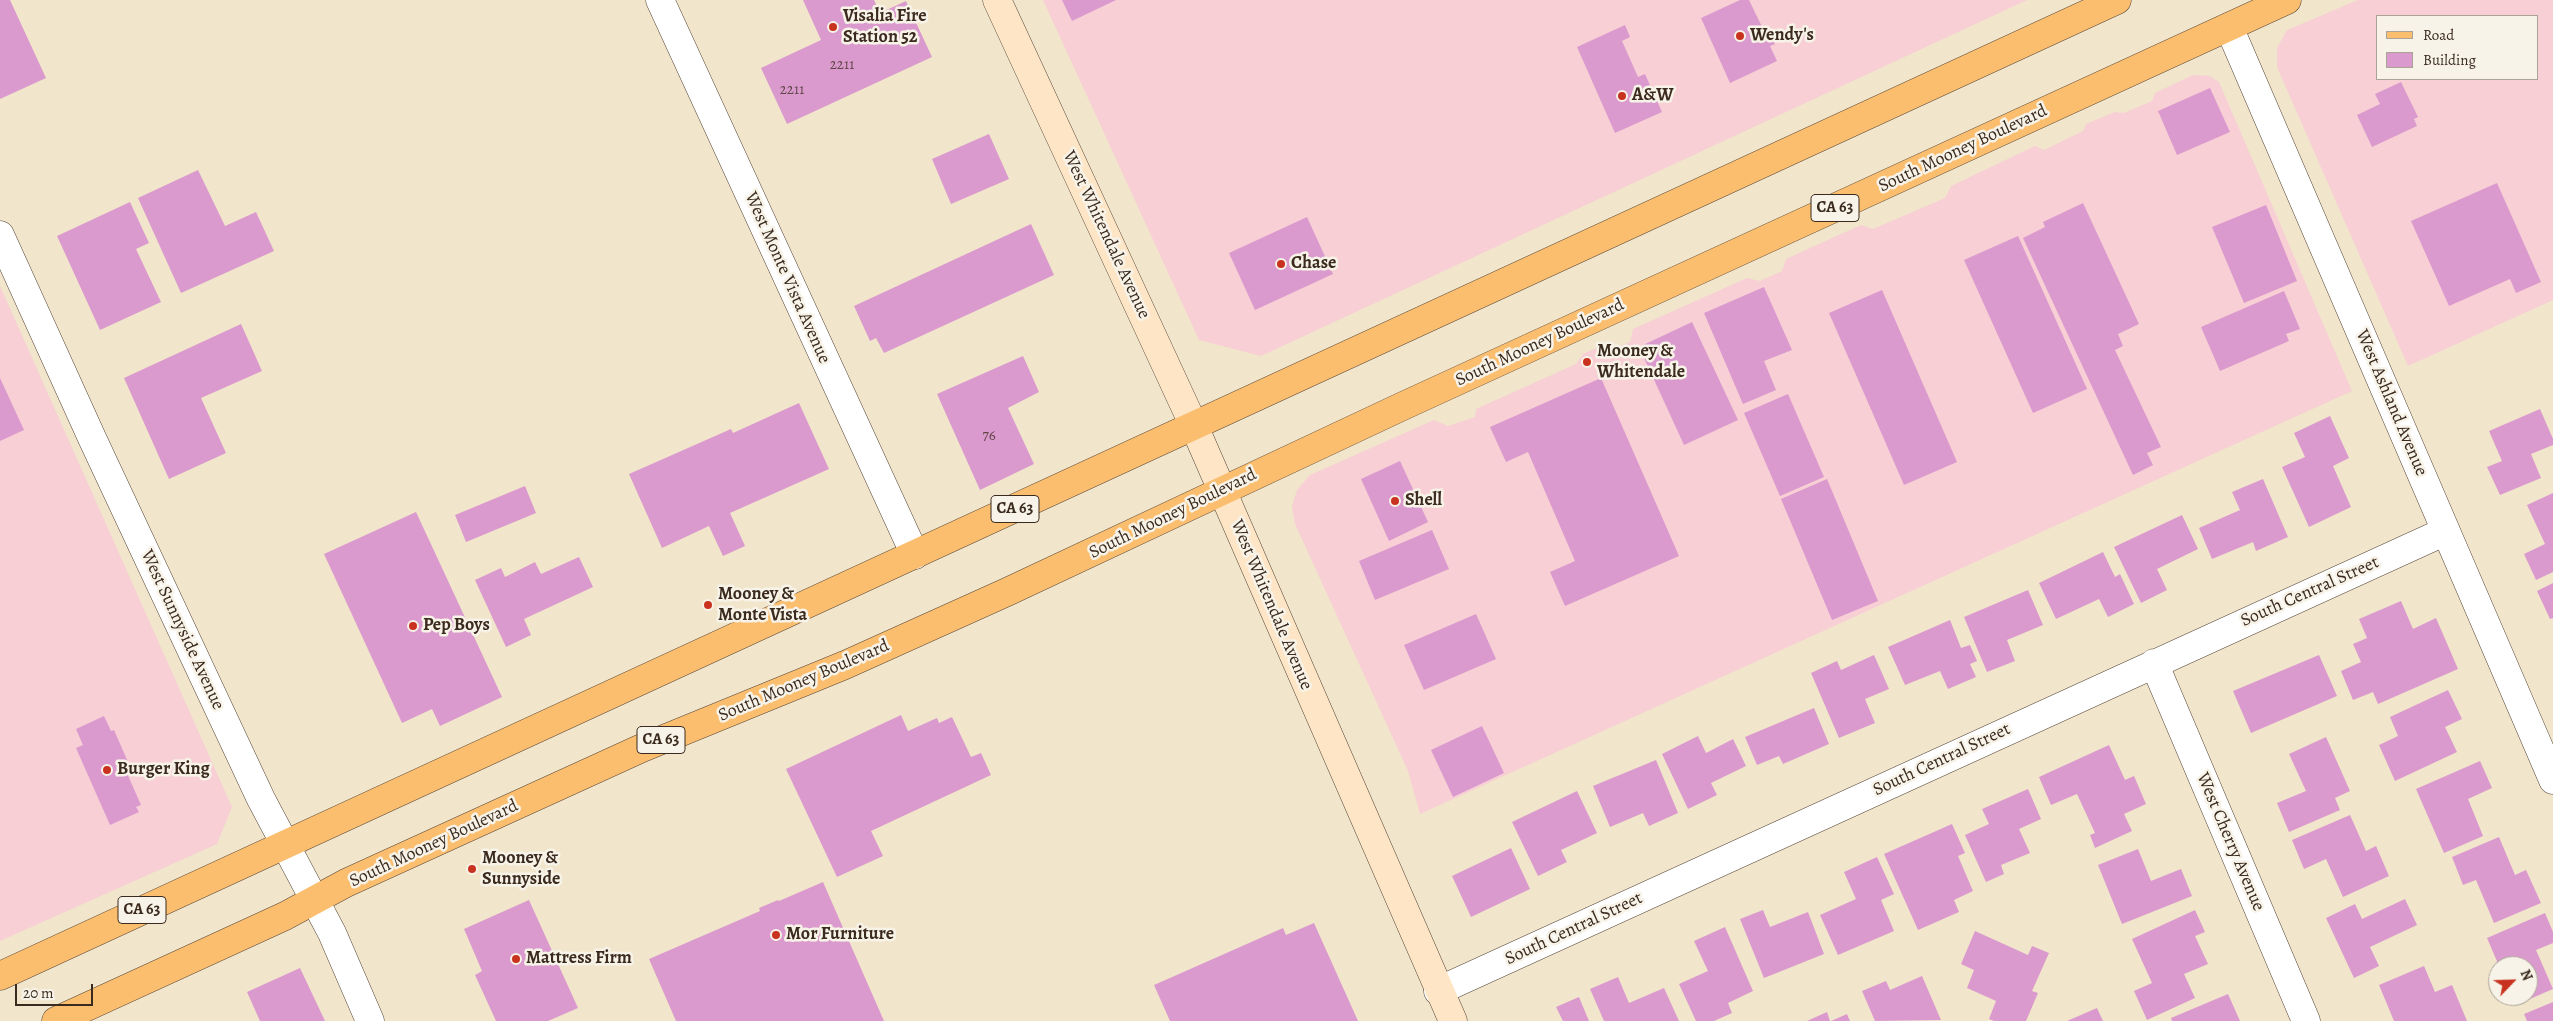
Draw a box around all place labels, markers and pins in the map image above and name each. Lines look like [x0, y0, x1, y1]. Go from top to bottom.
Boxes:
place label: Visalia Fire Station 52 [843, 6, 926, 48]
marker: Visalia Fire Station 52 [827, 21, 839, 33]
place label: Wendy's [1750, 25, 1814, 47]
marker: Wendy's [1734, 30, 1746, 42]
place label: A&W [1632, 85, 1673, 107]
marker: A&W [1616, 90, 1628, 102]
place label: Chase [1291, 253, 1336, 275]
marker: Chase [1275, 258, 1287, 270]
place label: Mooney & Whitendale [1597, 341, 1685, 384]
marker: Mooney & Whitendale [1581, 356, 1593, 368]
place label: Shell [1405, 490, 1442, 512]
marker: Shell [1389, 495, 1401, 507]
place label: Mooney & Monte Vista [718, 584, 807, 626]
marker: Mooney & Monte Vista [702, 599, 714, 611]
place label: Pep Boys [423, 615, 490, 637]
marker: Pep Boys [407, 620, 419, 632]
place label: Burger King [117, 759, 210, 781]
marker: Burger King [101, 764, 113, 776]
place label: Mooney & Sunnyside [482, 848, 560, 891]
marker: Mooney & Sunnyside [466, 863, 478, 875]
place label: Mor Furniture [786, 924, 894, 946]
marker: Mor Furniture [770, 929, 782, 941]
place label: Mattress Firm [526, 948, 632, 970]
marker: Mattress Firm [510, 953, 522, 965]

